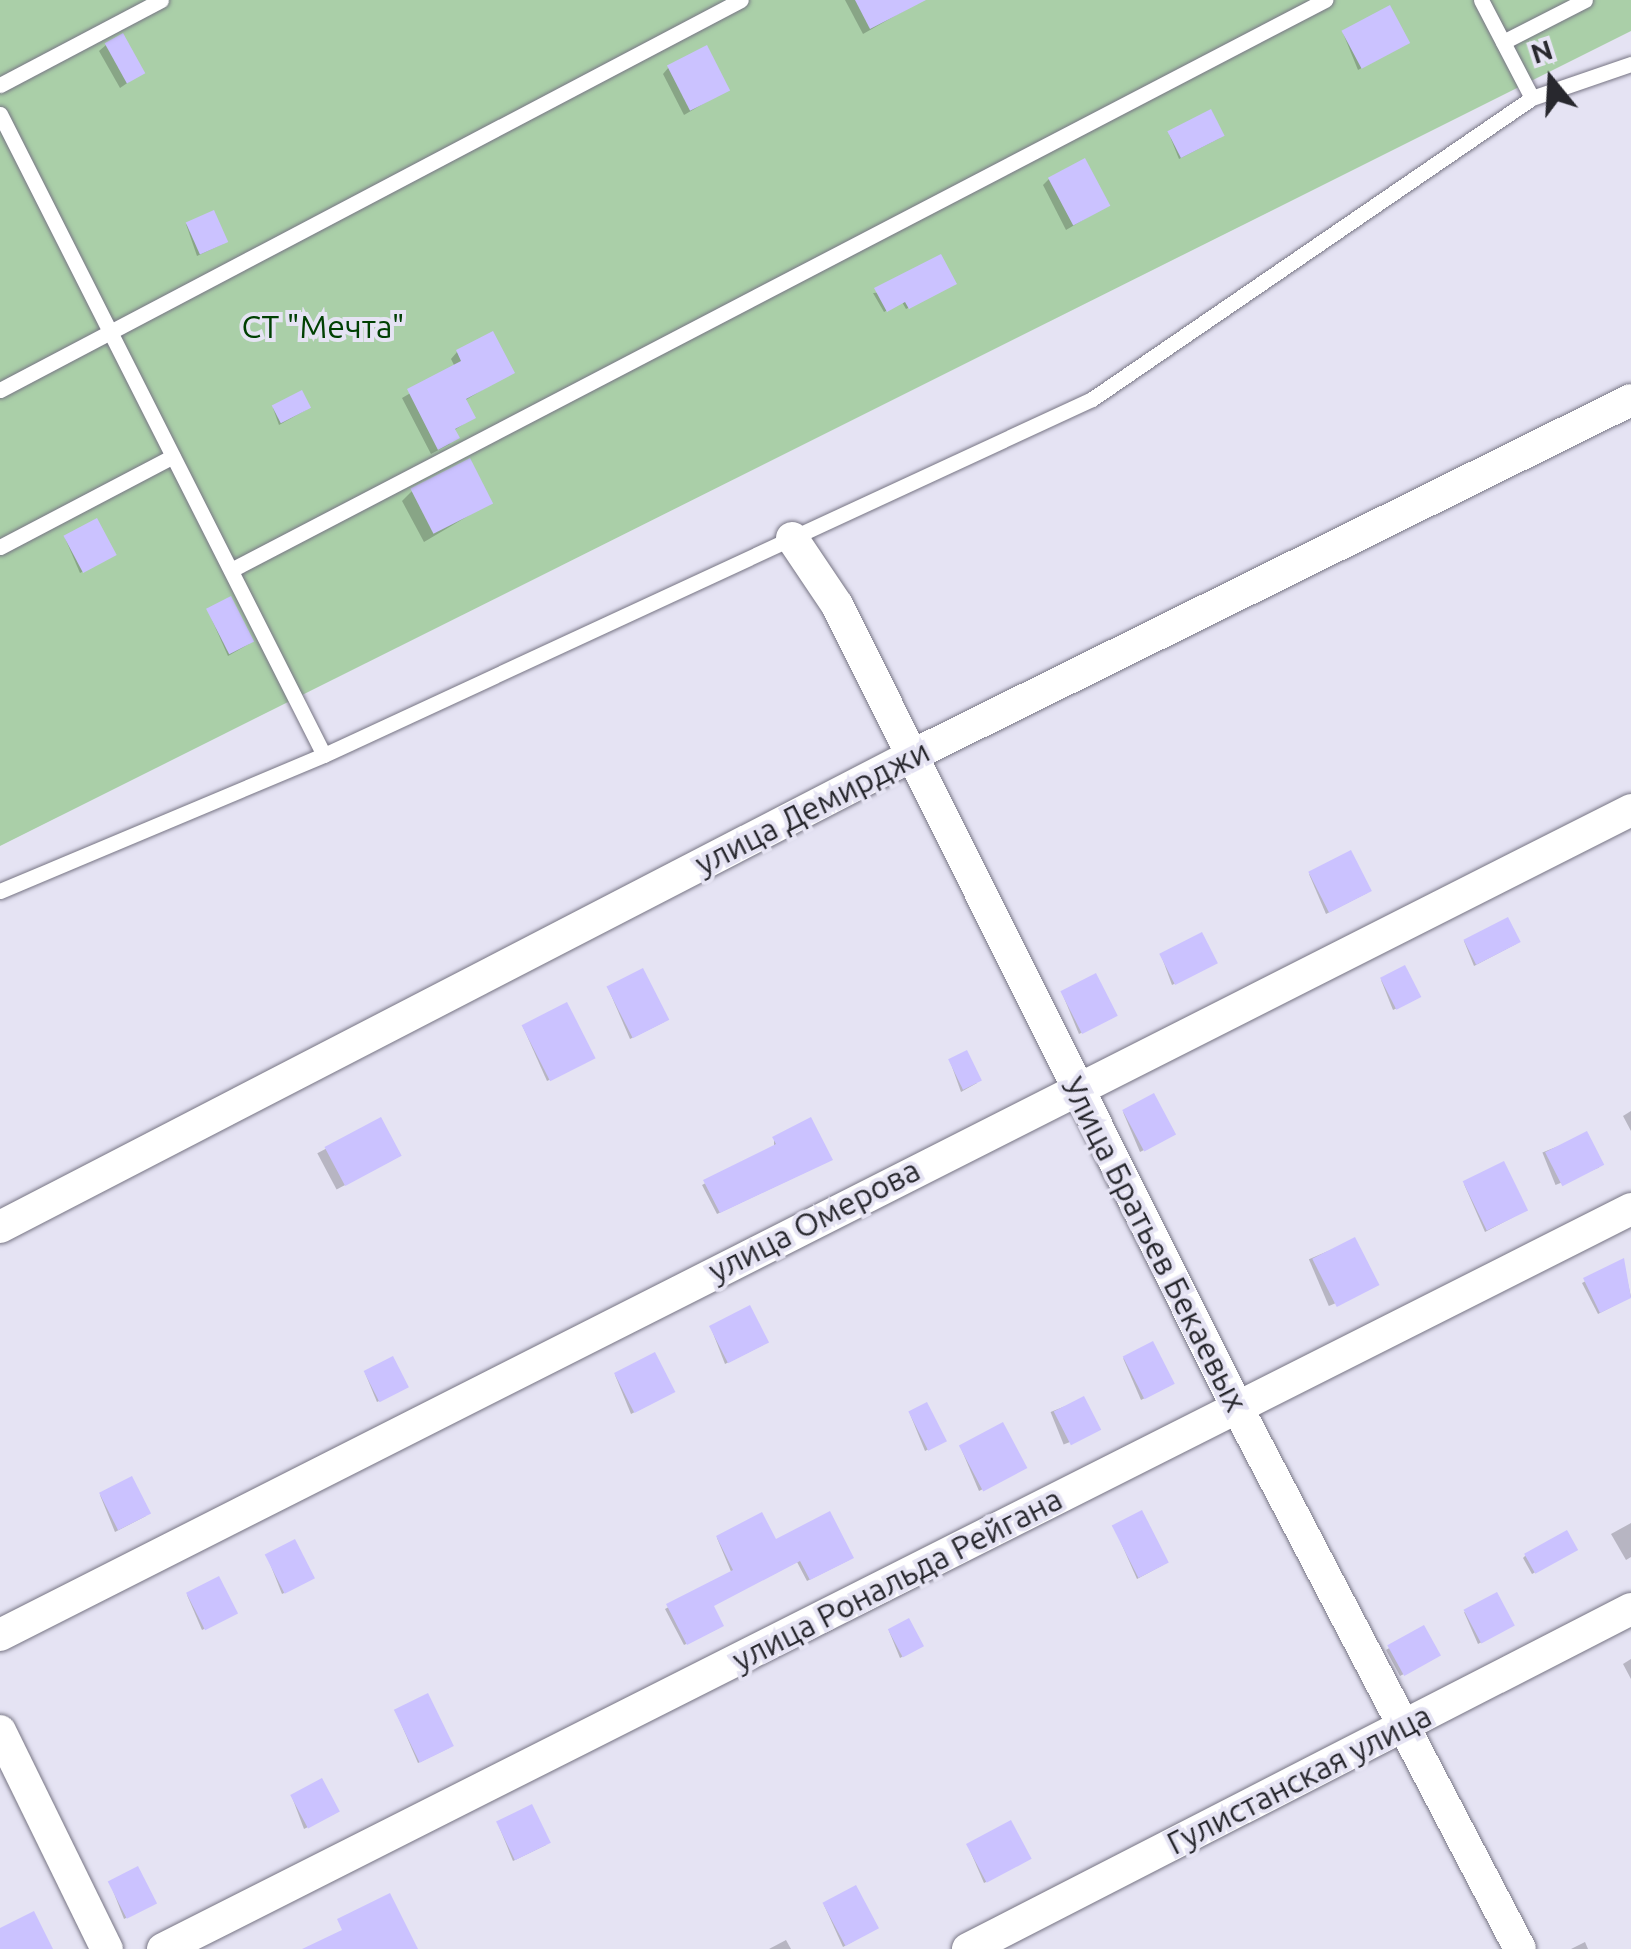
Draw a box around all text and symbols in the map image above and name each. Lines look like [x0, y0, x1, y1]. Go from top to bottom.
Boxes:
north arrow [1501, 30, 1601, 130]
text: N [1527, 33, 1556, 69]
park label: СТ "Мечта" [241, 307, 405, 345]
street label: улица Демирджи [688, 731, 936, 883]
street label: Улица Братьев Бекаевых [1054, 1070, 1256, 1418]
street label: улица Омерова [702, 1150, 926, 1290]
street label: улица Рональда Рейгана [726, 1479, 1068, 1679]
street label: Гулистанская улица [1160, 1696, 1438, 1862]

